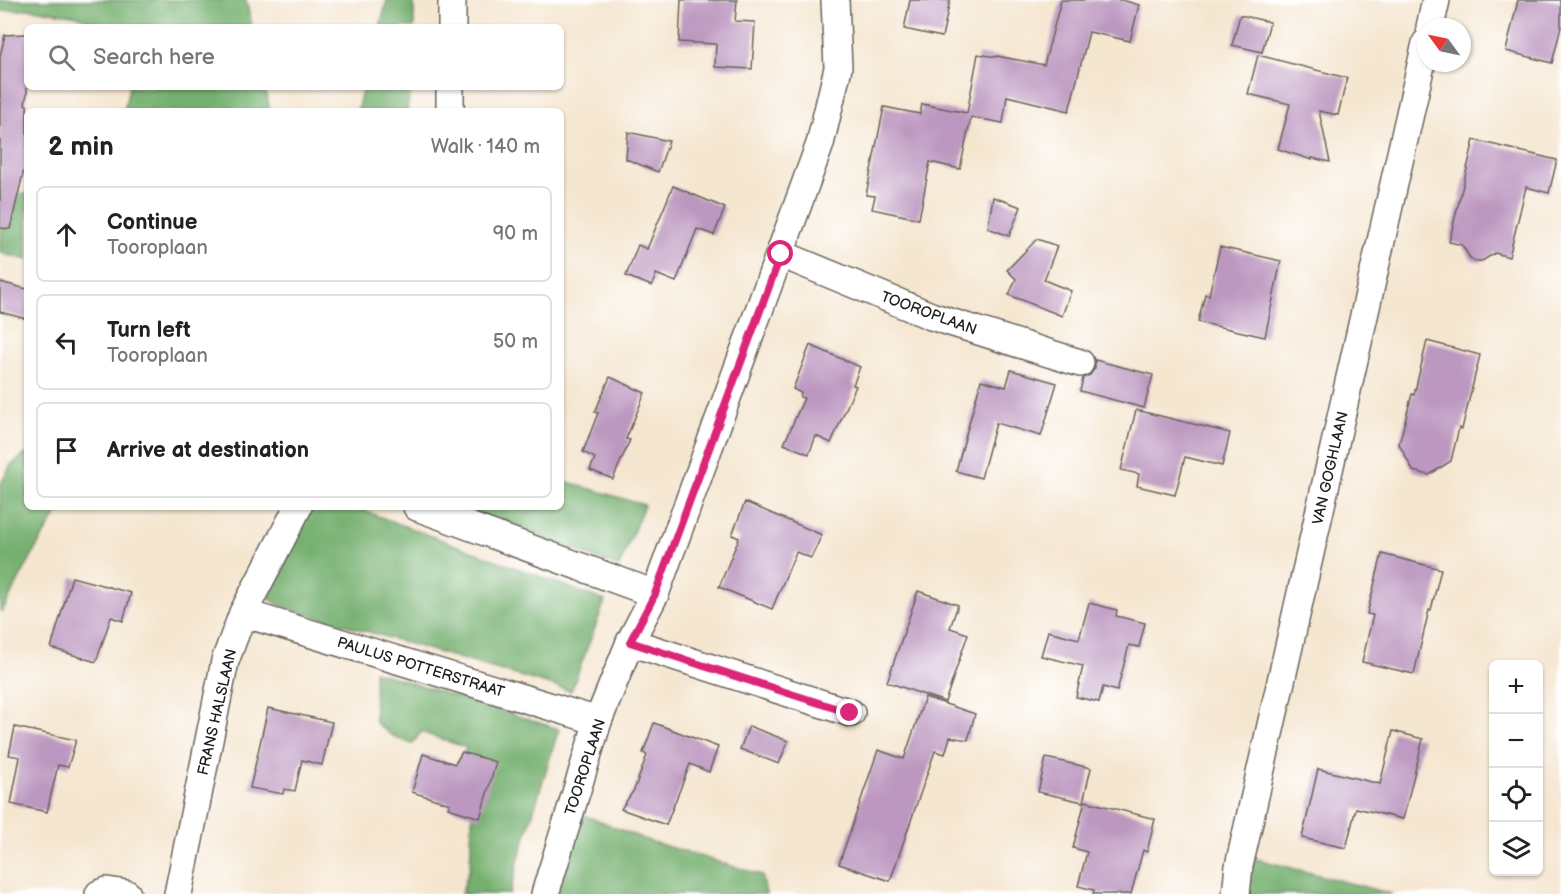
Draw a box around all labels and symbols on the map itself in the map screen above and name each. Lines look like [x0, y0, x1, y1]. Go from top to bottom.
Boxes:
north arrow [1417, 18, 1471, 72]
route start [767, 240, 793, 266]
street label: TOOROPLAAN [878, 287, 979, 340]
street label: VAN GOGHLAAN [1308, 410, 1353, 527]
street label: PAULUS POTTERSTRAAT [335, 633, 507, 702]
street label: FRANS HALSLAAN [194, 647, 241, 777]
route end [836, 699, 862, 725]
street label: TOOROPLAAN [561, 716, 610, 818]

